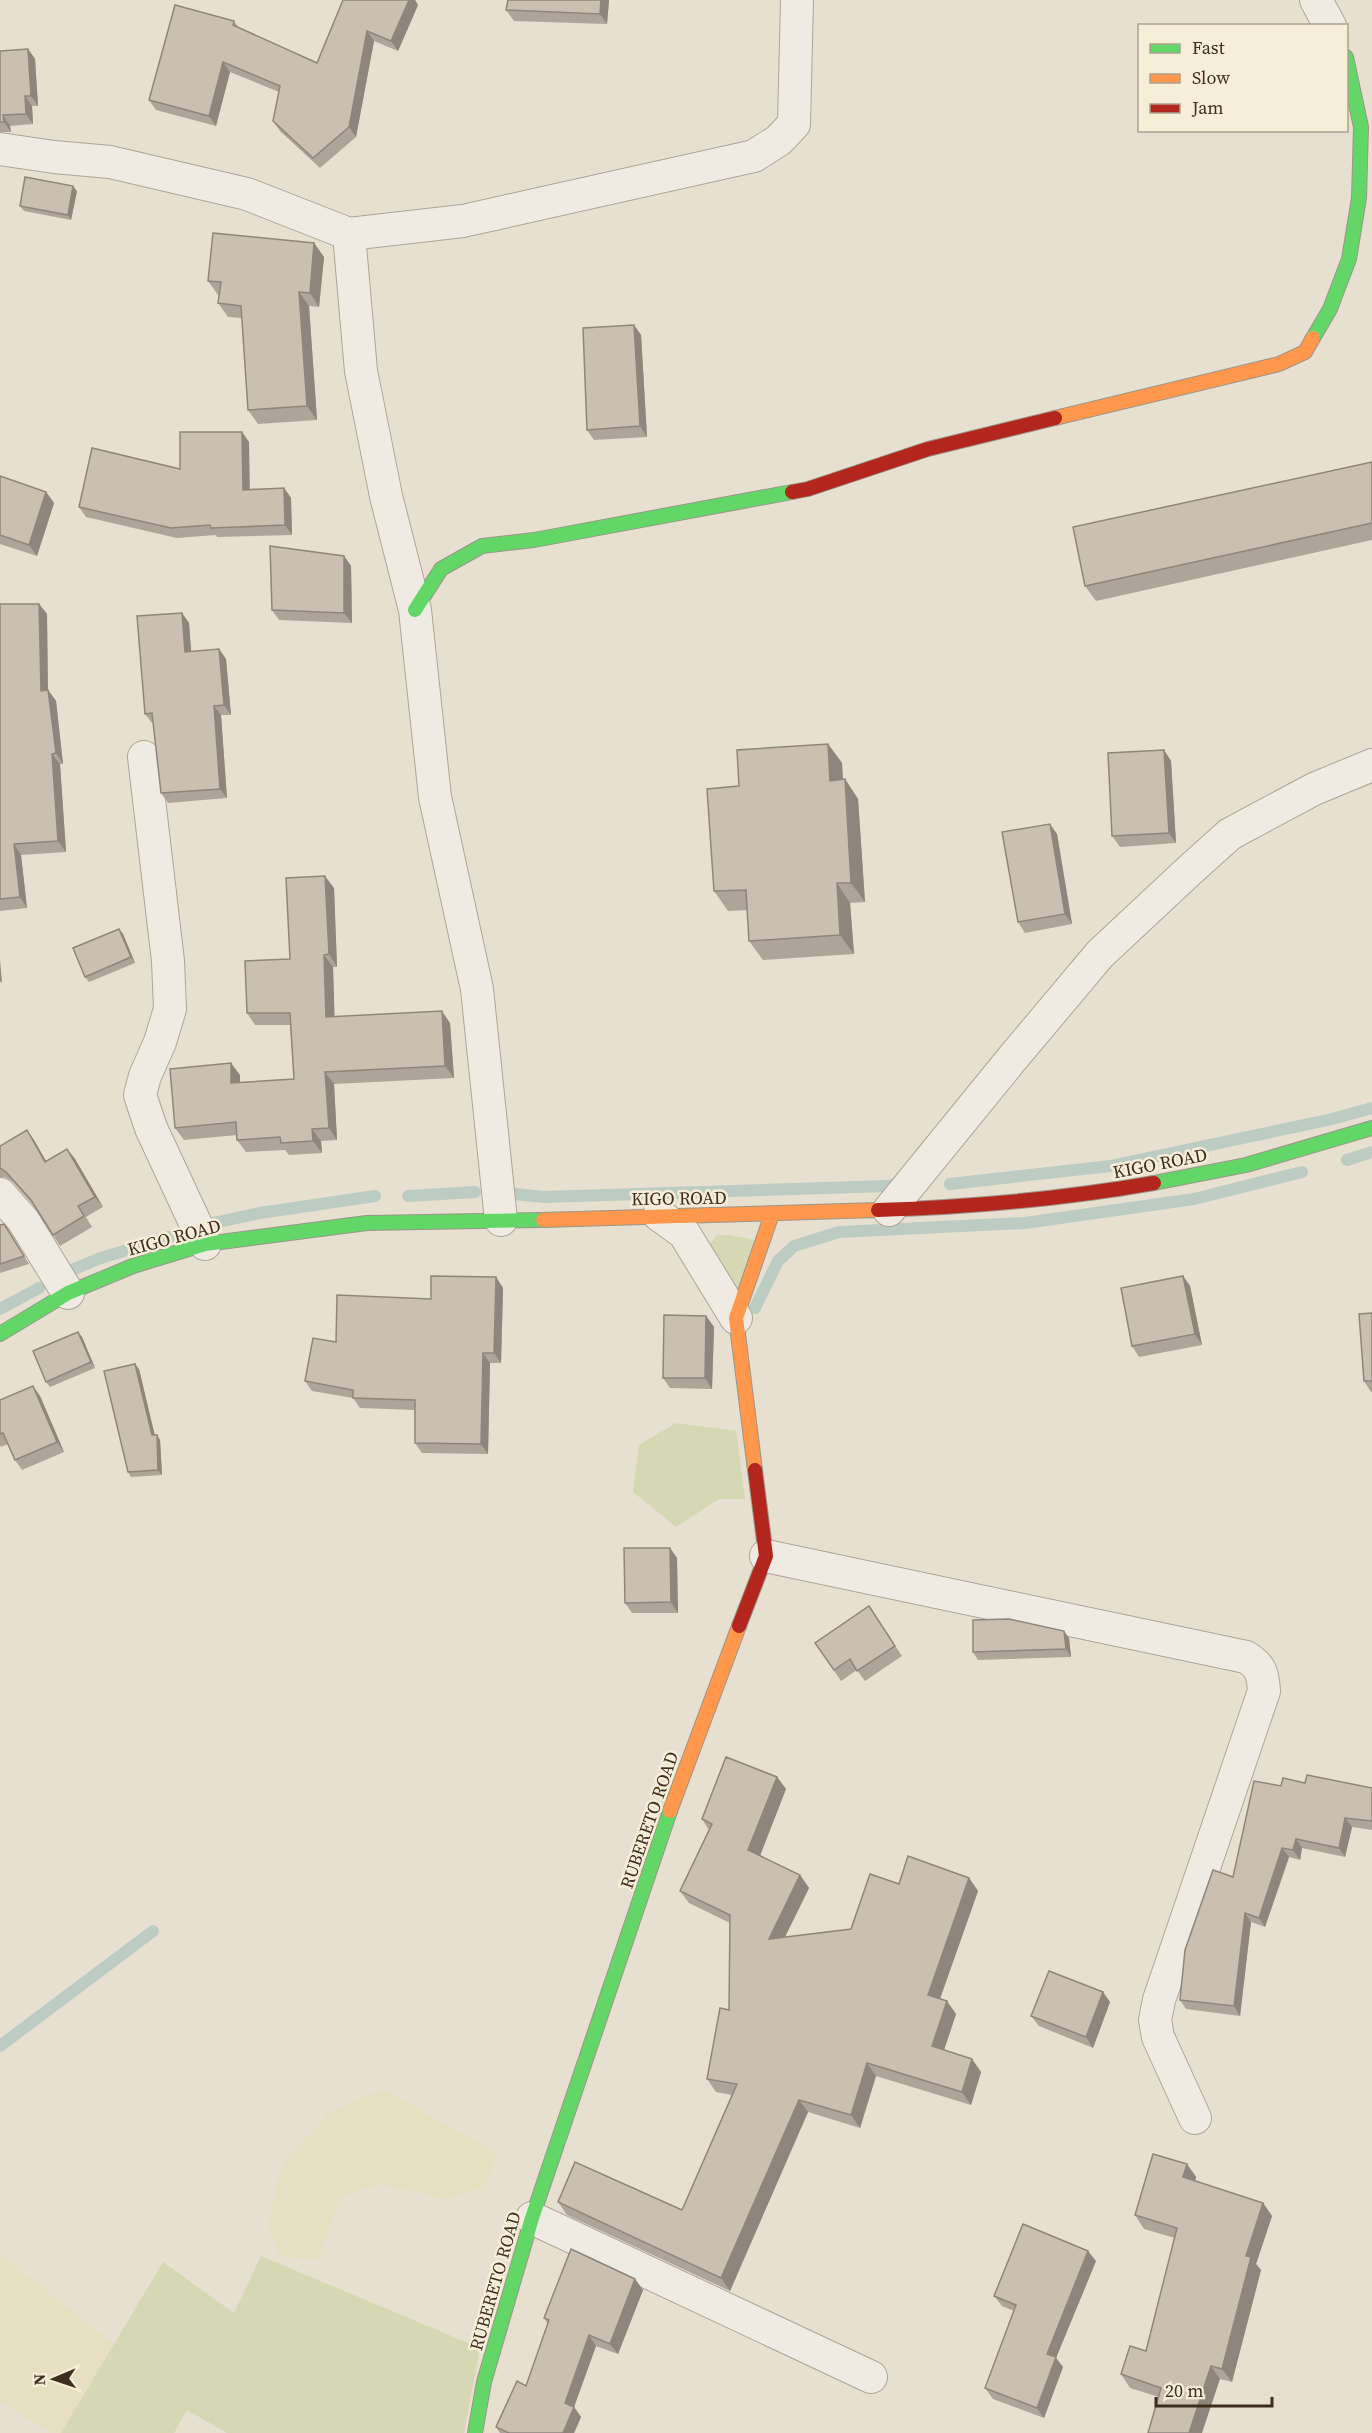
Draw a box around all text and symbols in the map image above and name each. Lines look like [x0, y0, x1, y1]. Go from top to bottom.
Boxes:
legend [1138, 24, 1348, 132]
text: Fast [1192, 35, 1225, 60]
text: Slow [1192, 65, 1230, 90]
text: Jam [1191, 95, 1224, 120]
street label: KIGO ROAD [1111, 1142, 1209, 1184]
street label: KIGO ROAD [631, 1185, 727, 1211]
street label: KIGO ROAD [125, 1213, 223, 1261]
street label: RUBERETO ROAD [614, 1748, 684, 1892]
street label: RUBERETO ROAD [463, 2208, 527, 2354]
north arrow [24, 2349, 84, 2409]
scale bar [1156, 2370, 1272, 2408]
text: N [28, 2373, 50, 2386]
text: 20 m [1165, 2378, 1203, 2403]

